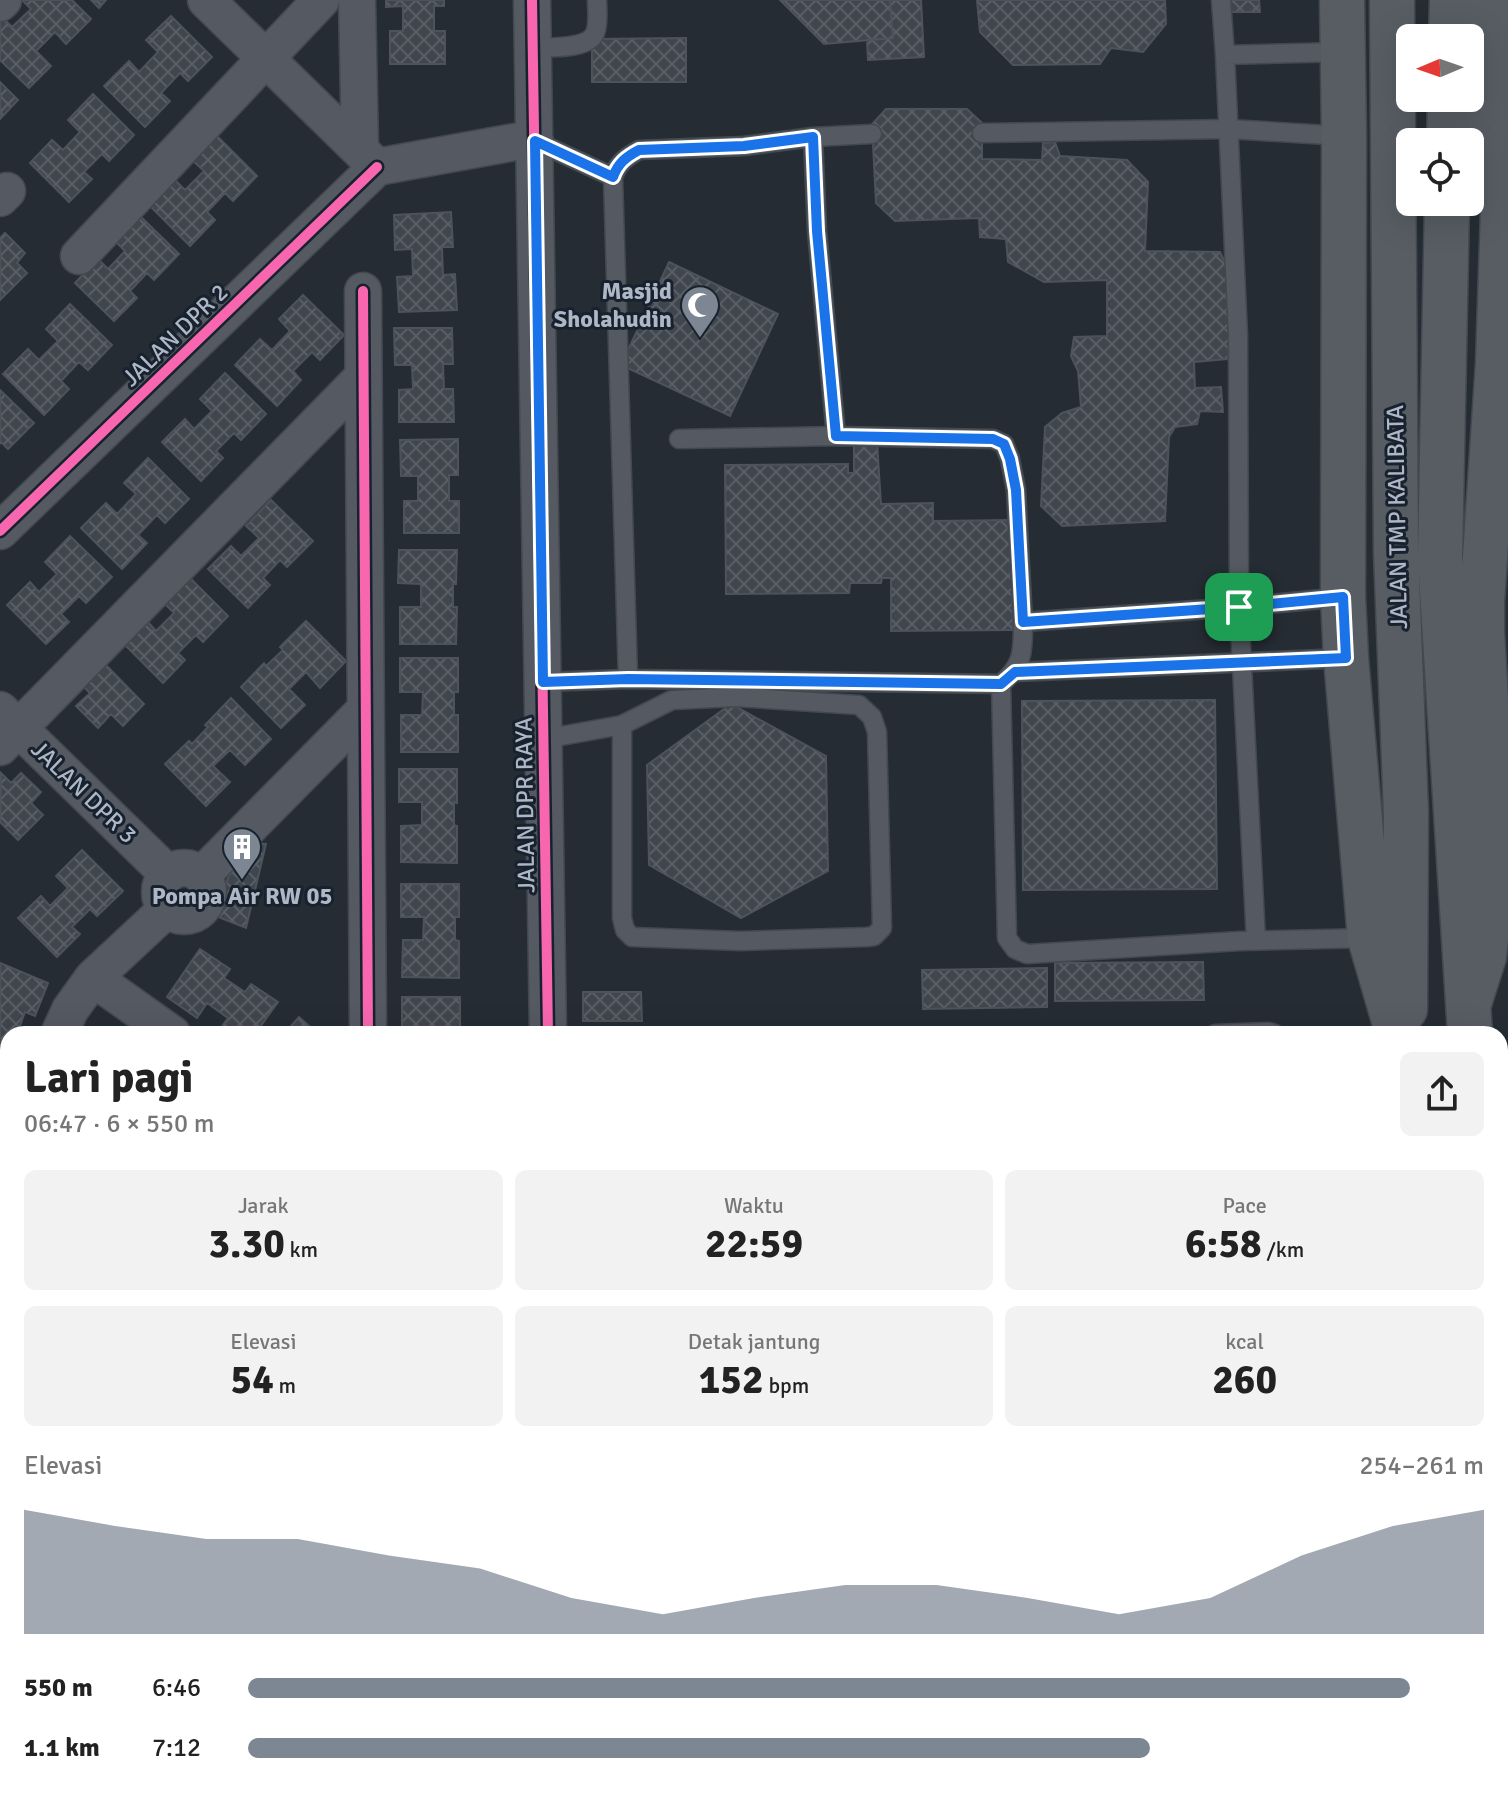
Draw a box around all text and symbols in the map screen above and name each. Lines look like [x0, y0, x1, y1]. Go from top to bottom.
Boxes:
north arrow [1396, 24, 1484, 112]
map controls [1396, 24, 1484, 216]
button: locate [1396, 128, 1484, 216]
place label: Masjid Sholahudin [554, 276, 672, 334]
street label: JALAN DPR 2 [116, 277, 234, 393]
mosque icon: Masjid Sholahudin [679, 284, 721, 339]
street label: JALAN TMP KALIBATA [1380, 404, 1414, 629]
pin [1205, 573, 1273, 641]
icon: arrive [1217, 585, 1261, 629]
street label: JALAN DPR RAYA [508, 717, 542, 893]
street label: JALAN DPR 3 [25, 734, 143, 850]
building icon: Pompa Air RW 05 [221, 826, 263, 881]
place label: Pompa Air RW 05 [152, 881, 332, 911]
text: Lari pagi [24, 1051, 193, 1105]
button: share [1400, 1052, 1484, 1136]
text: 06:47 · 6 × 550 m [24, 1108, 215, 1140]
text: Jarak [238, 1192, 289, 1219]
text: Waktu [724, 1192, 784, 1219]
text: Pace [1222, 1192, 1267, 1219]
text: 3.30 [208, 1219, 285, 1269]
text: 22:59 [705, 1219, 803, 1269]
text: 6:58 [1185, 1219, 1262, 1269]
text: km [285, 1236, 318, 1263]
text: /km [1262, 1236, 1304, 1263]
text: Elevasi [230, 1328, 296, 1355]
text: Detak jantung [688, 1328, 820, 1355]
text: kcal [1225, 1328, 1264, 1355]
text: 54 [231, 1355, 274, 1405]
text: 152 [699, 1355, 764, 1405]
text: 260 [1212, 1355, 1277, 1405]
text: m [274, 1372, 296, 1399]
text: bpm [764, 1372, 809, 1399]
text: Elevasi [24, 1450, 102, 1482]
text: 254–261 m [1360, 1450, 1484, 1482]
text: 550 m [24, 1672, 93, 1704]
text: 6:46 [152, 1672, 201, 1704]
text: 1.1 km [24, 1732, 100, 1764]
text: 7:12 [152, 1732, 201, 1764]

